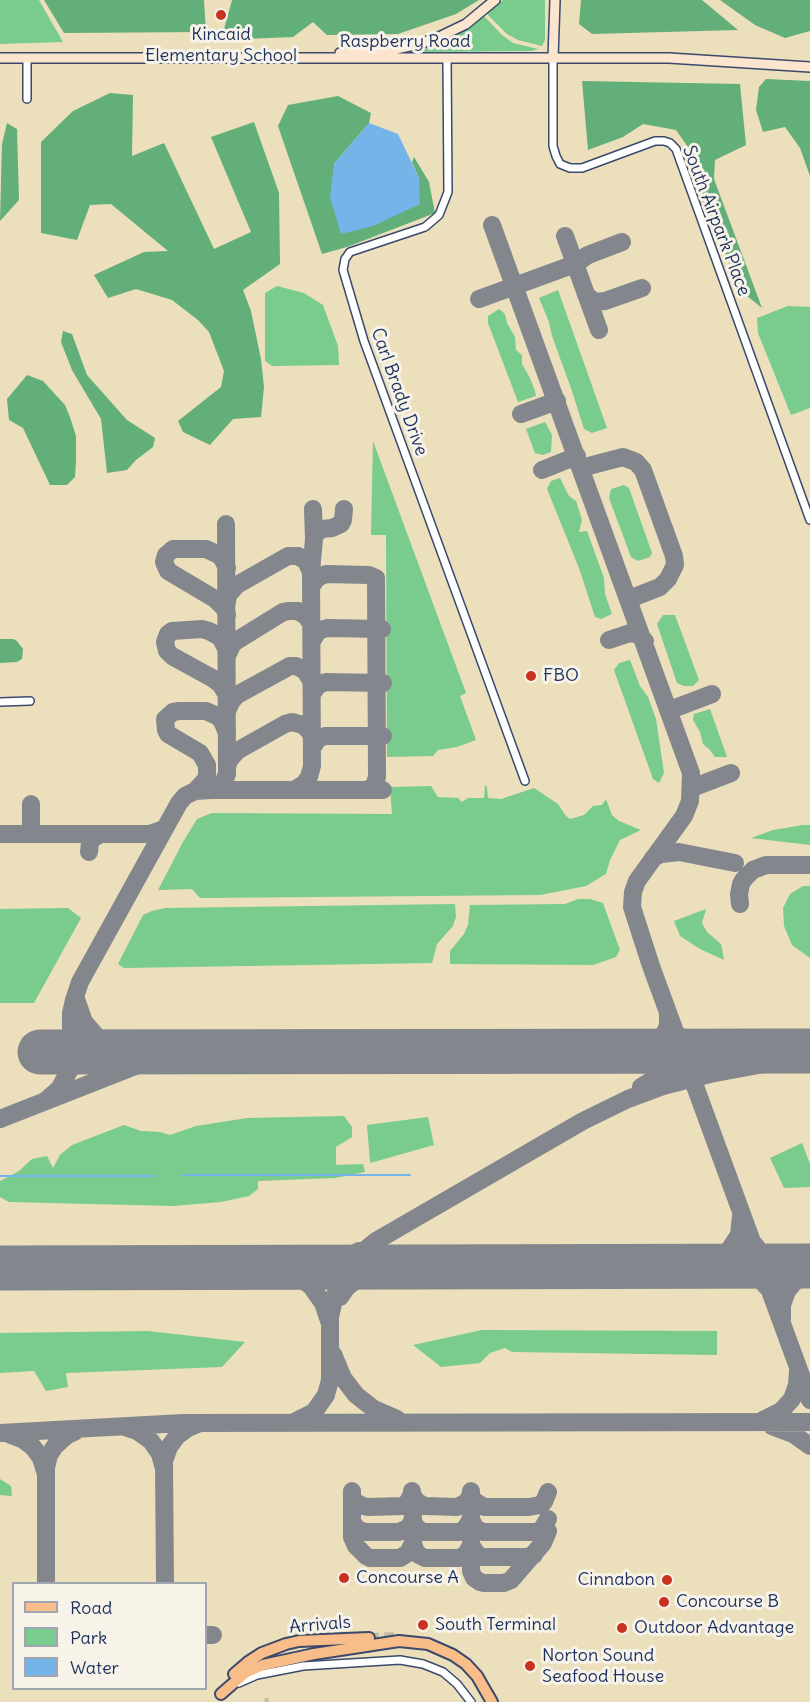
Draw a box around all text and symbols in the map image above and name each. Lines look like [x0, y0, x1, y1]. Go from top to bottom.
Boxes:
marker: Kincaid Elementary School [214, 8, 228, 22]
place label: Kincaid Elementary School [145, 24, 297, 66]
street label: Raspberry Road [339, 31, 471, 53]
street label: South Airpark Place [677, 143, 755, 299]
street label: Carl Brady Drive [366, 325, 432, 459]
place label: FBO [543, 665, 579, 687]
marker: FBO [524, 669, 538, 683]
place label: Concourse A [356, 1567, 459, 1589]
place label: Cinnabon [578, 1569, 655, 1591]
marker: Concourse A [337, 1571, 351, 1585]
marker: Cinnabon [660, 1573, 674, 1587]
legend [12, 1582, 207, 1690]
place label: Concourse B [676, 1591, 779, 1613]
marker: Concourse B [657, 1595, 671, 1609]
text: Road [70, 1596, 112, 1619]
street label: Arrivals [288, 1612, 352, 1638]
place label: South Terminal [435, 1614, 556, 1636]
place label: Outdoor Advantage [634, 1617, 794, 1639]
marker: South Terminal [416, 1618, 430, 1632]
marker: Outdoor Advantage [615, 1621, 629, 1635]
text: Park [70, 1626, 107, 1649]
place label: Norton Sound Seafood House [542, 1645, 664, 1688]
text: Water [70, 1656, 119, 1679]
marker: Norton Sound Seafood House [523, 1659, 537, 1673]

